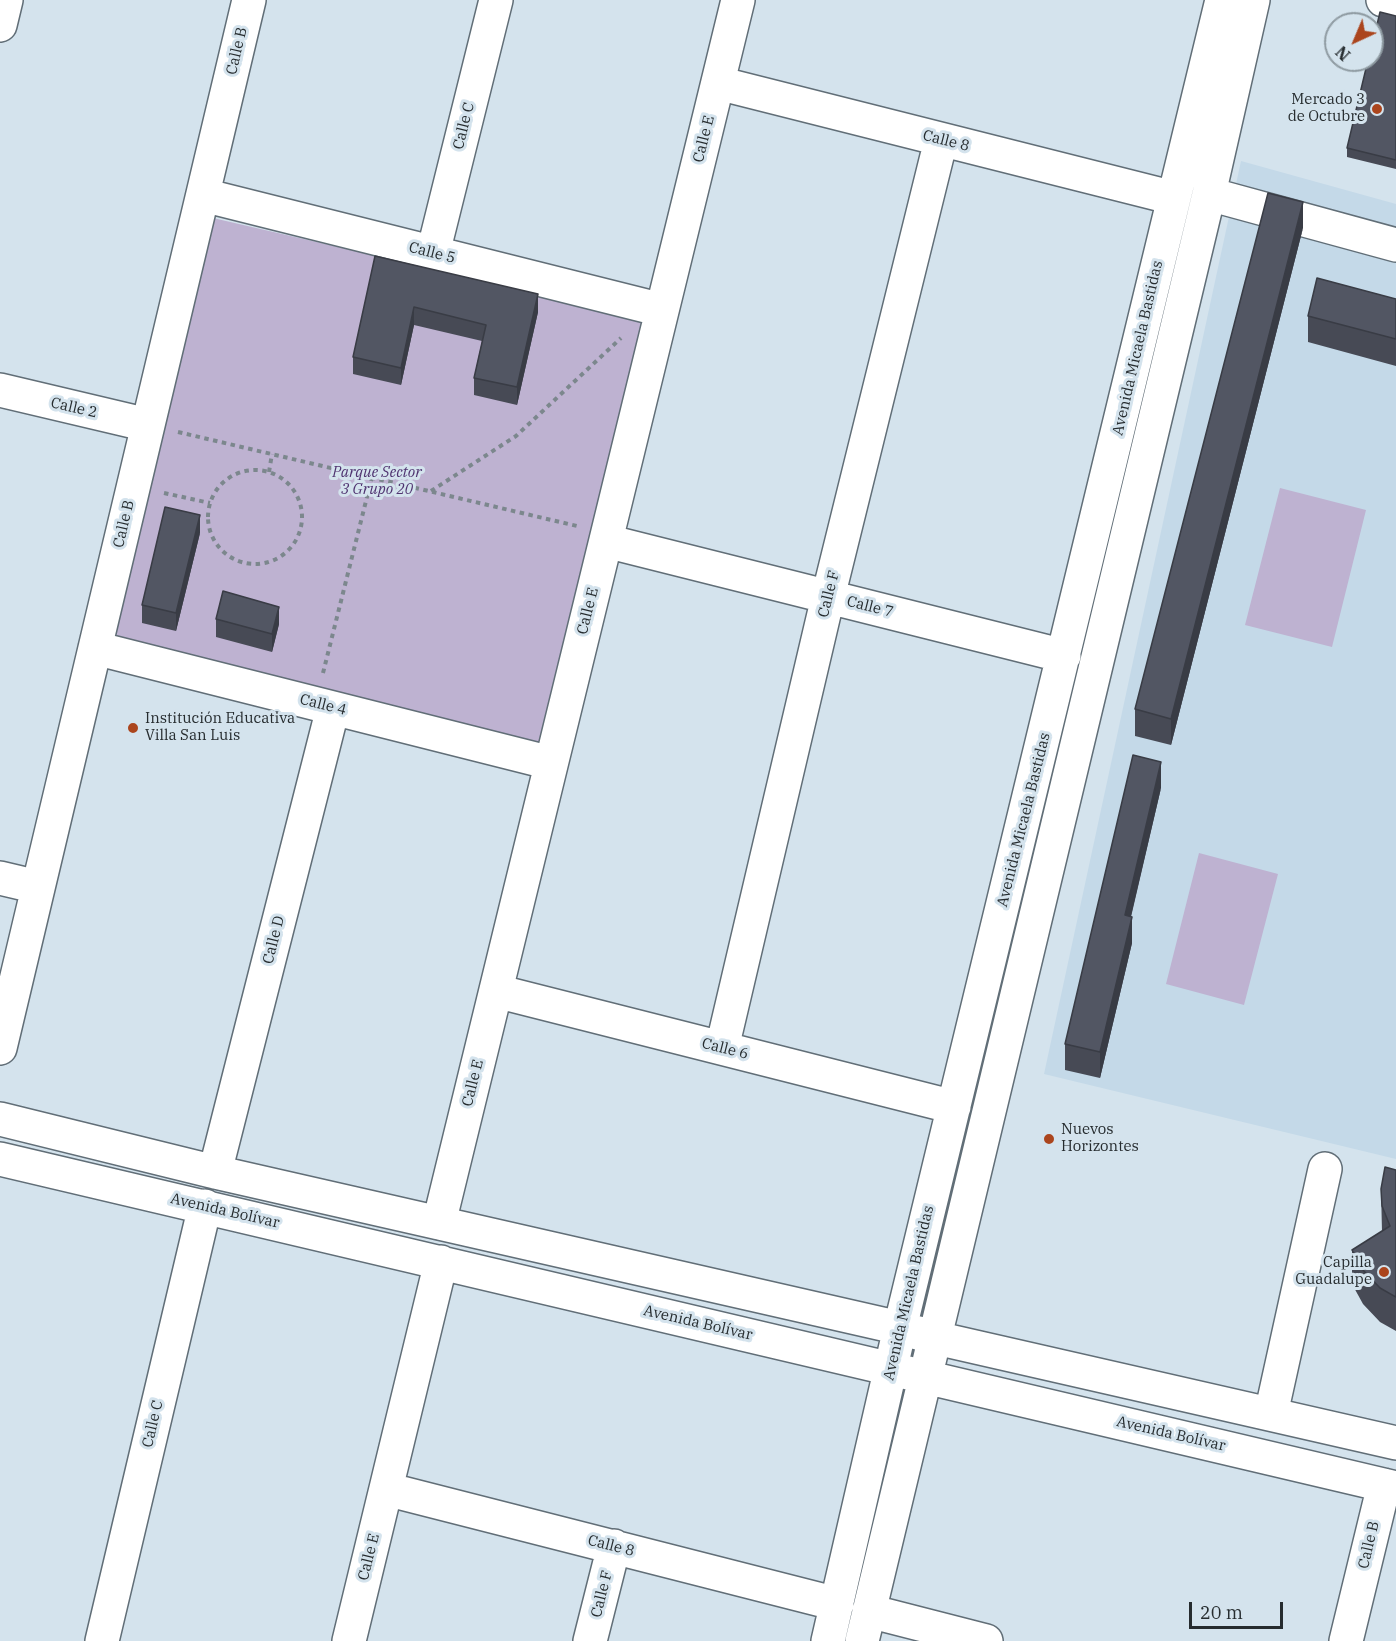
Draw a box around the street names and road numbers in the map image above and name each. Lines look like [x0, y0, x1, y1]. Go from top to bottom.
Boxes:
street label: Calle B [223, 25, 251, 77]
street label: Calle C [449, 101, 479, 151]
street label: Calle E [689, 114, 719, 164]
street label: Calle 8 [921, 127, 971, 155]
street label: Calle 5 [407, 239, 457, 267]
street label: Avenida Micaela Bastidas [1109, 259, 1167, 437]
street label: Calle 2 [49, 394, 99, 422]
street label: Calle B [110, 498, 138, 550]
street label: Calle F [814, 569, 844, 619]
street label: Calle E [573, 586, 603, 636]
street label: Calle 7 [845, 593, 895, 621]
street label: Calle 4 [298, 691, 348, 719]
street label: Avenida Micaela Bastidas [994, 731, 1054, 909]
street label: Calle D [259, 914, 289, 966]
street label: Calle 6 [700, 1035, 750, 1063]
street label: Calle E [458, 1058, 488, 1108]
street label: Avenida Bolívar [169, 1190, 281, 1232]
street label: Avenida Micaela Bastidas [880, 1204, 938, 1382]
street label: Avenida Bolívar [642, 1302, 754, 1344]
street label: Calle C [139, 1399, 167, 1449]
street label: Avenida Bolívar [1115, 1413, 1227, 1455]
street label: Calle B [1355, 1519, 1383, 1571]
street label: Calle E [354, 1532, 384, 1582]
street label: Calle 8 [586, 1532, 636, 1560]
street label: Calle F [587, 1569, 617, 1619]

